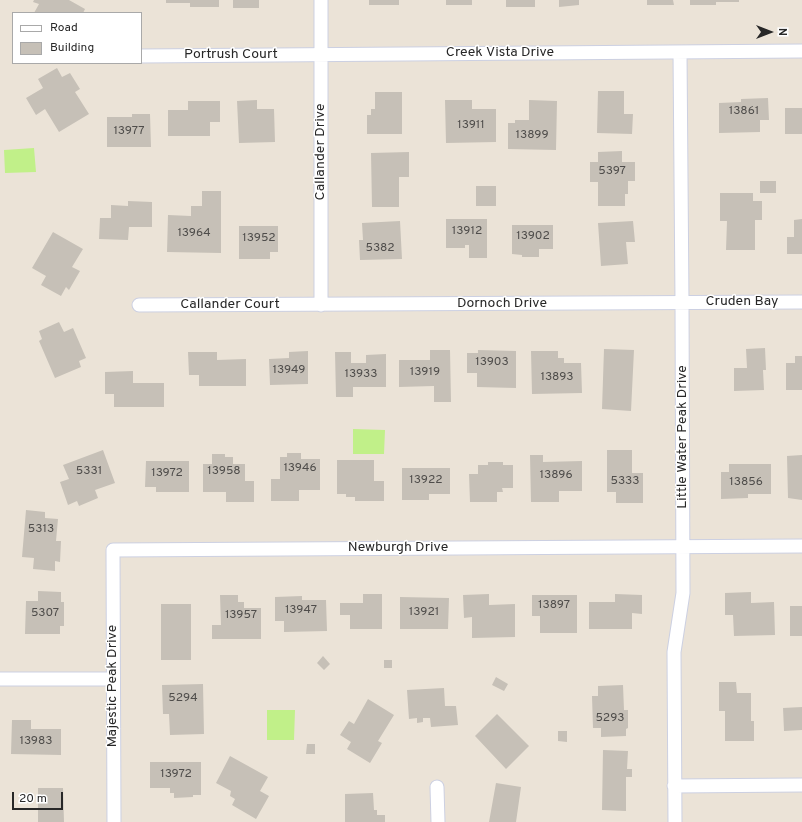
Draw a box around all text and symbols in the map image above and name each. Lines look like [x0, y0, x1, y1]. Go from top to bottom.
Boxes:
legend [12, 12, 142, 64]
north arrow [750, 12, 790, 52]
text: Road [50, 20, 78, 36]
text: N [775, 28, 789, 36]
text: Building [50, 40, 94, 56]
street label: Creek Vista Drive [446, 45, 554, 61]
street label: Portrush Court [184, 47, 278, 63]
street label: Callander Drive [313, 104, 329, 200]
house number: 13861 [729, 105, 759, 119]
house number: 13911 [457, 119, 485, 133]
house number: 13977 [113, 125, 145, 139]
house number: 13899 [515, 129, 549, 143]
house number: 5397 [598, 165, 626, 179]
house number: 13912 [452, 225, 482, 239]
house number: 13964 [177, 227, 211, 241]
house number: 13902 [516, 230, 550, 244]
house number: 13952 [242, 232, 276, 246]
house number: 5382 [365, 242, 395, 256]
street label: Cruden Bay [706, 294, 778, 310]
street label: Dornoch Drive [457, 296, 547, 312]
street label: Callander Court [180, 297, 280, 313]
house number: 13903 [475, 356, 509, 370]
house number: 13949 [272, 364, 306, 378]
street label: Little Water Peak Drive [675, 365, 691, 509]
house number: 13919 [410, 366, 440, 380]
house number: 13933 [344, 368, 378, 382]
house number: 13893 [540, 371, 574, 385]
house number: 13946 [283, 462, 317, 476]
house number: 5331 [76, 465, 102, 479]
house number: 13958 [207, 465, 241, 479]
house number: 13972 [151, 467, 183, 481]
house number: 13896 [539, 469, 573, 483]
house number: 13922 [409, 474, 443, 488]
house number: 5333 [610, 475, 640, 489]
house number: 13856 [729, 476, 763, 490]
house number: 5313 [28, 523, 54, 537]
street label: Newburgh Drive [348, 540, 448, 556]
house number: 13897 [538, 599, 570, 613]
house number: 13947 [285, 604, 317, 618]
house number: 13921 [409, 606, 439, 620]
house number: 5307 [31, 607, 59, 621]
house number: 13957 [225, 609, 257, 623]
street label: Majestic Peak Drive [105, 625, 121, 747]
house number: 5294 [168, 692, 198, 706]
house number: 5293 [595, 712, 625, 726]
house number: 13983 [19, 735, 53, 749]
house number: 13972 [160, 768, 192, 782]
scale bar [14, 784, 65, 810]
text: 20 m [19, 791, 47, 807]

